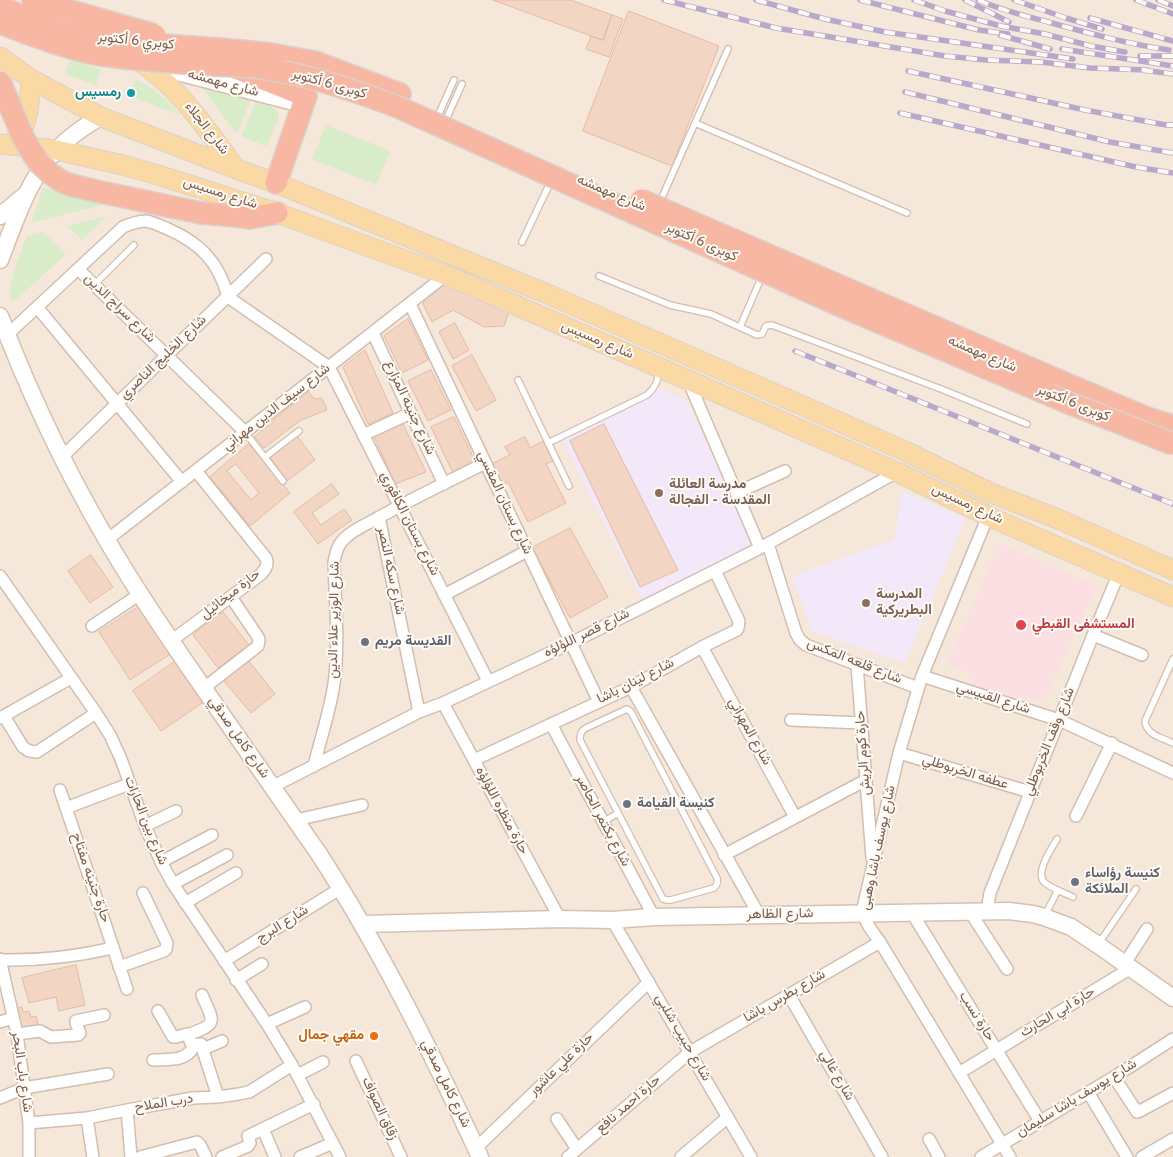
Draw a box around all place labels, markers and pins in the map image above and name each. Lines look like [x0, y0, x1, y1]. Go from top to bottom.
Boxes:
place label: رمسيس [75, 85, 121, 101]
marker: رمسيس [125, 87, 137, 99]
place label: مدرسة العائلة المقدسة - الفجالة [669, 477, 771, 510]
marker: مدرسة العائلة المقدسة - الفجالة [653, 487, 665, 499]
place label: المدرسة البطريركية [876, 587, 932, 620]
marker: المدرسة البطريركية [860, 597, 872, 609]
place label: المستشفى القبطي [1032, 617, 1135, 633]
marker: المستشفى القبطي [1014, 618, 1028, 632]
place label: القديسة مريم [375, 634, 451, 650]
marker: القديسة مريم [359, 636, 371, 648]
place label: كنيسة القيامة [637, 796, 715, 812]
marker: كنيسة القيامة [621, 798, 633, 810]
place label: كنيسة رؤاساء الملائكة [1085, 866, 1160, 899]
marker: كنيسة رؤاساء الملائكة [1069, 876, 1081, 888]
place label: مقهي جمال [299, 1028, 364, 1044]
marker: مقهي جمال [368, 1030, 380, 1042]

